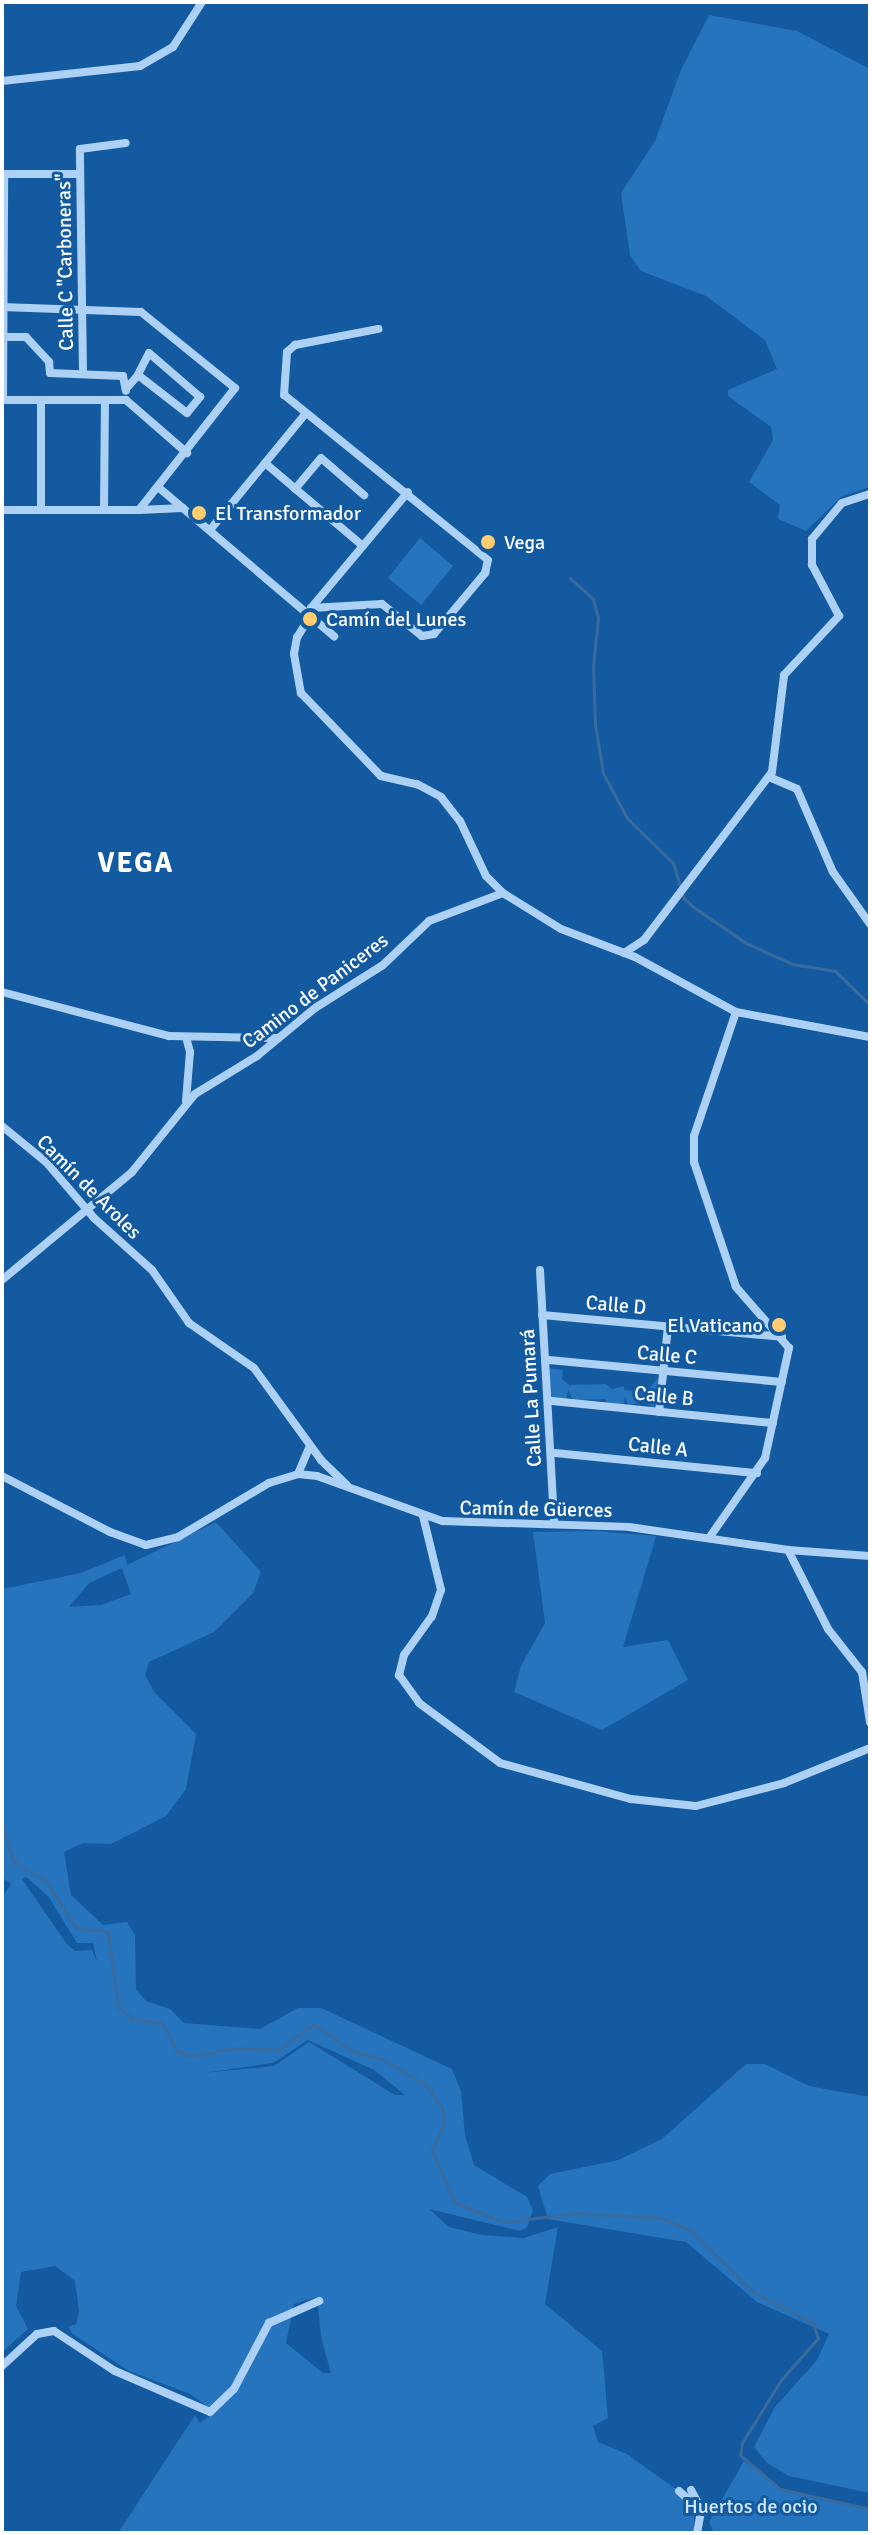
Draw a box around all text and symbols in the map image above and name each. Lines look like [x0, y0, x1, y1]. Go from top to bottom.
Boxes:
street label: Calle C "Carboneras" [51, 173, 79, 351]
place label: El Transformador [215, 501, 361, 525]
marker: El Transformador [190, 504, 208, 522]
place label: Vega [504, 530, 545, 554]
marker: Vega [479, 533, 497, 551]
place label: Camín del Lunes [326, 607, 466, 631]
marker: Camín del Lunes [301, 610, 319, 628]
district label: VEGA [98, 846, 174, 880]
street label: Camino de Paniceres [237, 928, 393, 1054]
street label: Camín de Aroles [32, 1130, 146, 1244]
street label: Calle D [585, 1290, 647, 1320]
place label: El Vaticano [667, 1313, 763, 1337]
marker: El Vaticano [770, 1316, 788, 1334]
street label: Calle La Pumará [515, 1328, 547, 1468]
street label: Calle C [636, 1340, 698, 1370]
street label: Calle B [633, 1381, 695, 1411]
street label: Calle A [627, 1432, 689, 1462]
street label: Camín de Güerces [460, 1496, 612, 1522]
park label: Huertos de ocio [684, 2494, 818, 2518]

